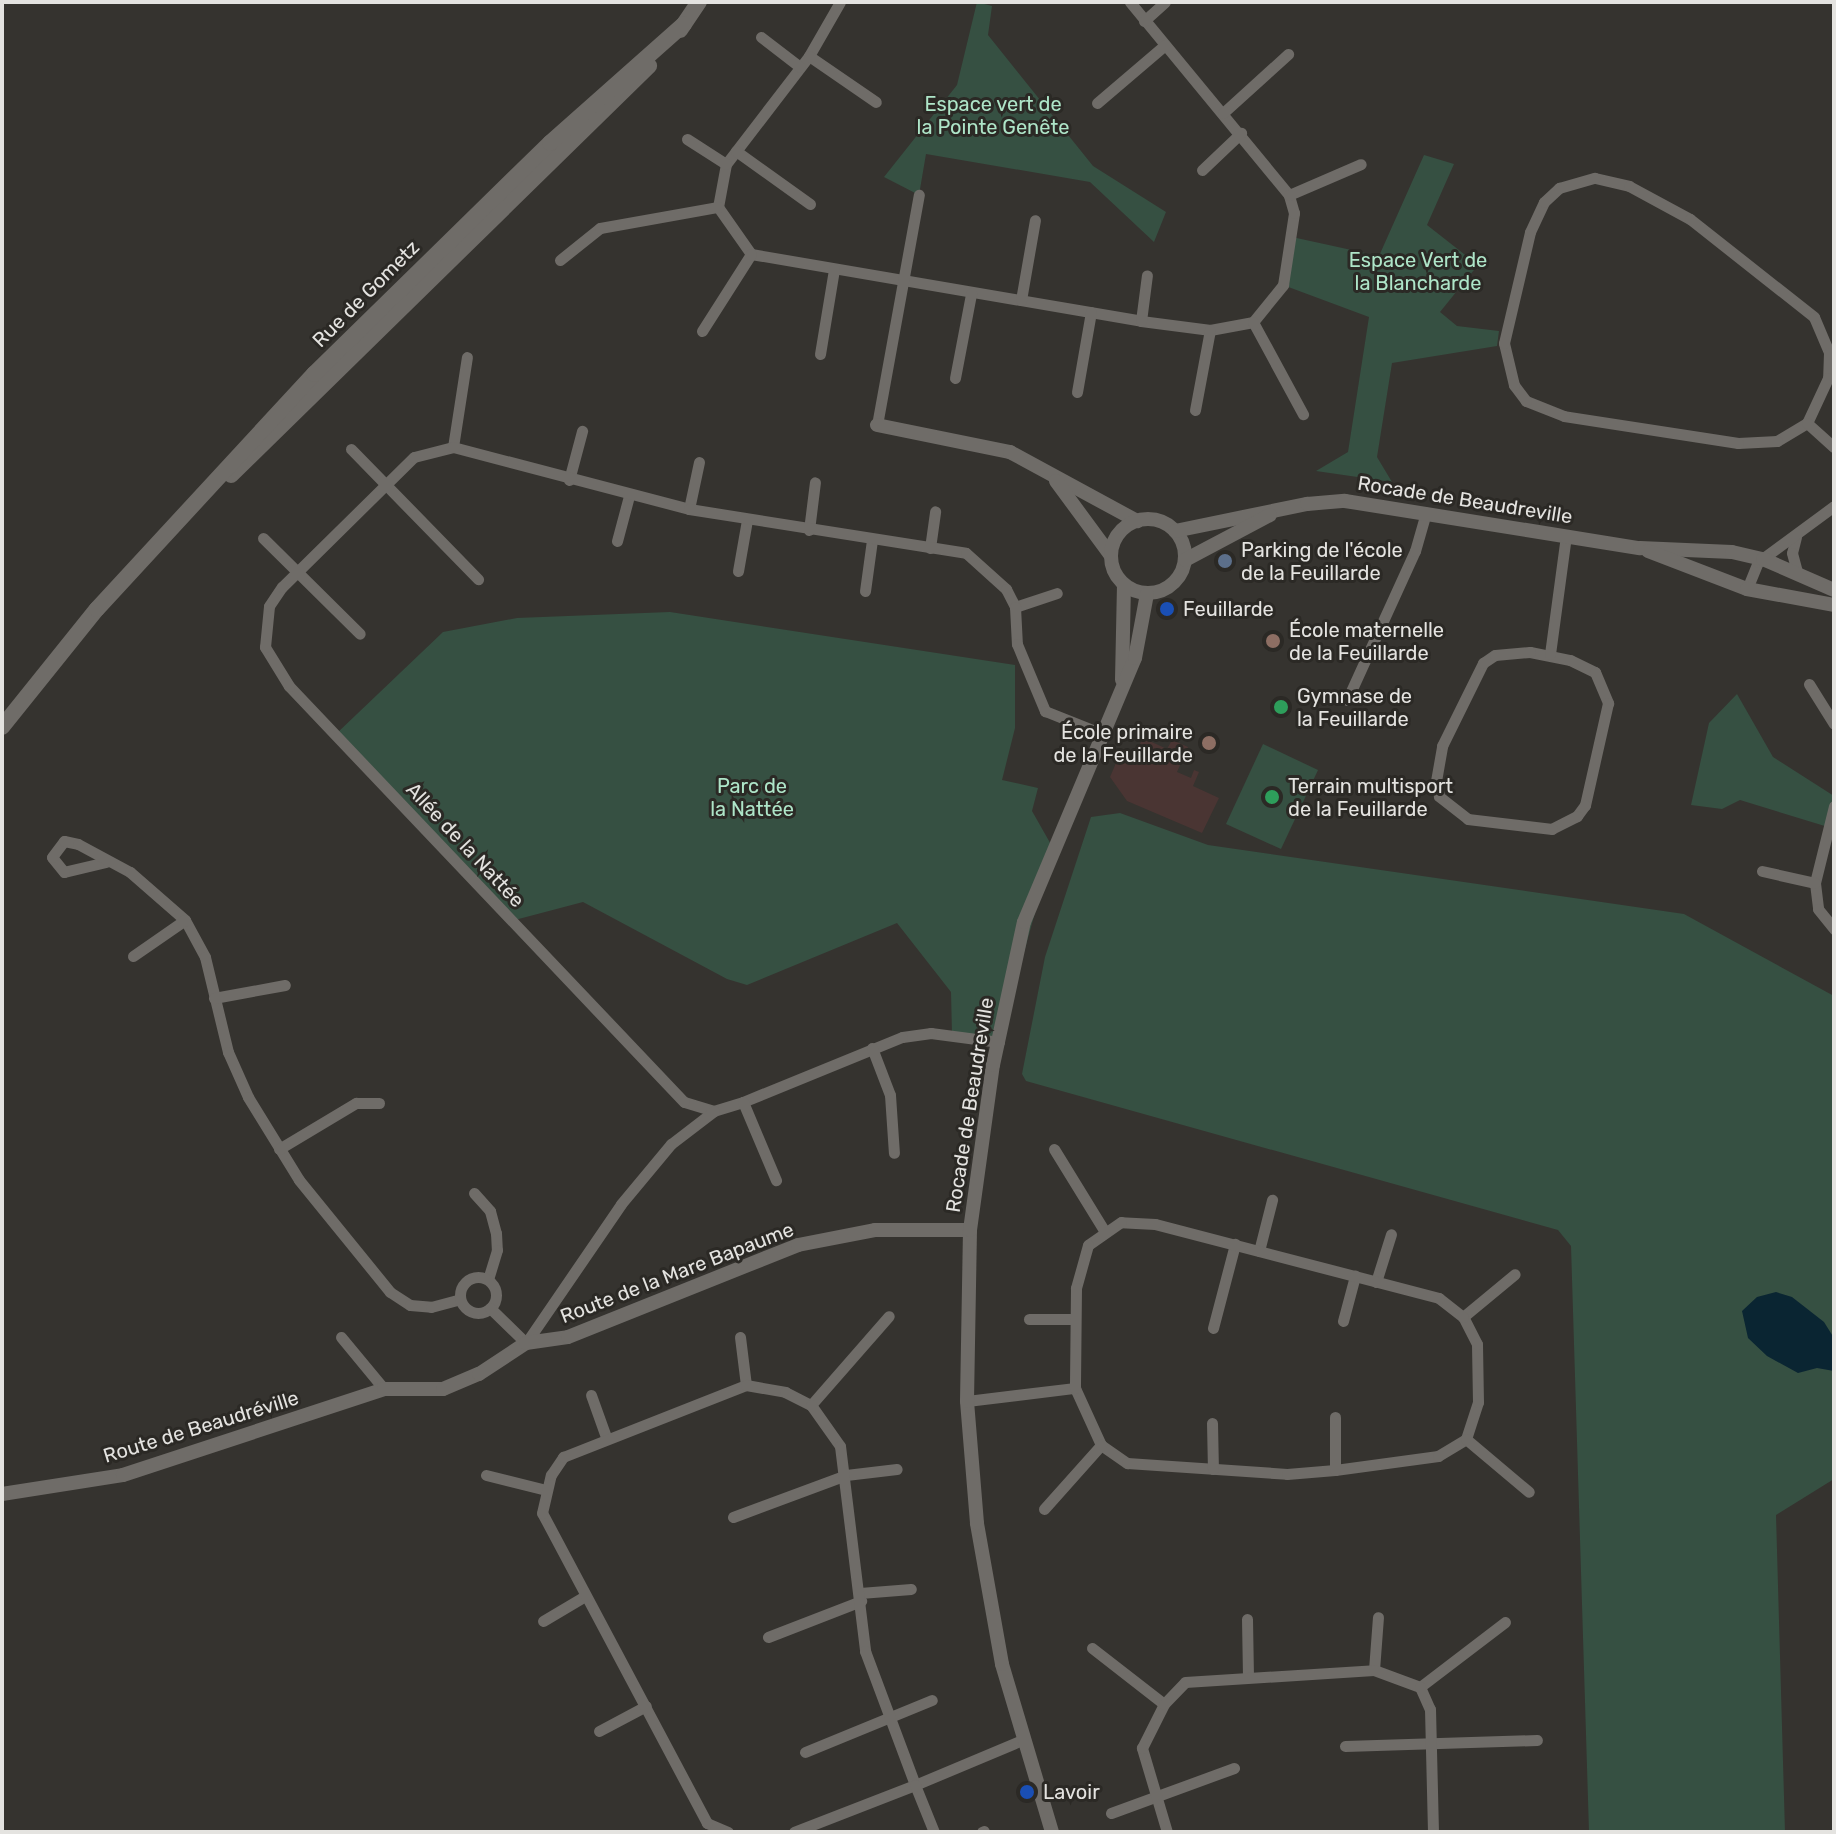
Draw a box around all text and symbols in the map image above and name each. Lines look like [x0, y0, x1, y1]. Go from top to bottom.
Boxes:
park label: Espace vert de la Pointe Genête [917, 93, 1069, 140]
street label: Rue de Gometz [308, 236, 424, 352]
park label: Espace Vert de la Blancharde [1348, 248, 1488, 295]
street label: Rocade de Beaudreville [1356, 471, 1574, 529]
place label: Parking de l'école de la Feuillarde [1241, 538, 1403, 585]
marker: Parking de l'école de la Feuillarde [1216, 552, 1234, 570]
place label: Feuillarde [1183, 597, 1274, 621]
marker: Feuillarde [1158, 600, 1176, 618]
place label: École maternelle de la Feuillarde [1289, 618, 1444, 665]
marker: École maternelle de la Feuillarde [1264, 632, 1282, 650]
place label: Gymnase de la Feuillarde [1297, 684, 1412, 731]
marker: Gymnase de la Feuillarde [1272, 698, 1290, 716]
place label: École primaire de la Feuillarde [1053, 720, 1193, 767]
marker: École primaire de la Feuillarde [1200, 734, 1218, 752]
park label: Parc de la Nattée [710, 774, 794, 821]
place label: Terrain multisport de la Feuillarde [1288, 774, 1453, 821]
street label: Allée de la Nattée [401, 778, 529, 912]
marker: Terrain multisport de la Feuillarde [1263, 788, 1281, 806]
street label: Rocade de Beaudreville [941, 996, 999, 1214]
street label: Route de la Mare Bapaume [557, 1217, 797, 1329]
street label: Route de Beaudréville [100, 1386, 302, 1468]
place label: Lavoir [1043, 1780, 1100, 1804]
marker: Lavoir [1018, 1783, 1036, 1801]

